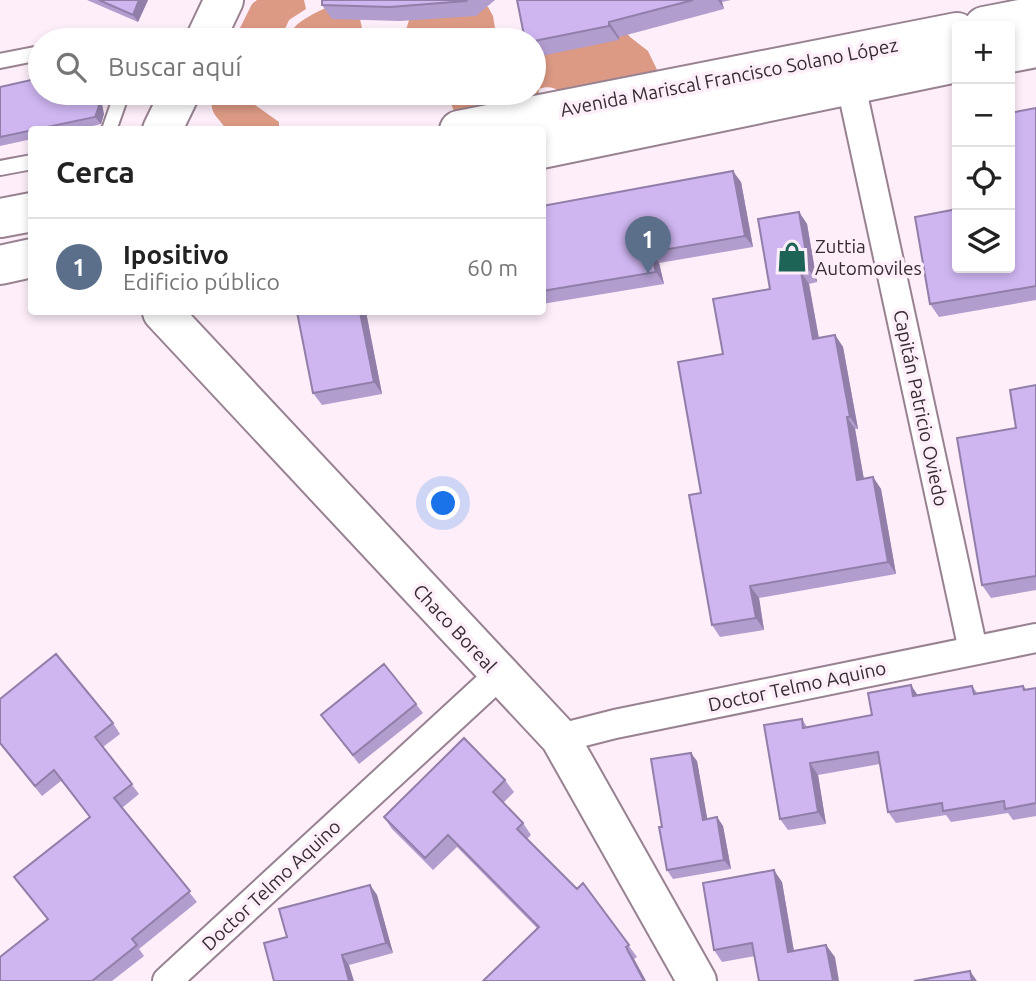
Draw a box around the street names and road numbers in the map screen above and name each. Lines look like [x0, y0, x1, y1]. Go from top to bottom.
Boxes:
street label: Avenida Mariscal Francisco Solano López [558, 33, 900, 121]
street label: Capitán Patricio Oviedo [889, 308, 953, 508]
street label: Chaco Boreal [409, 580, 501, 677]
street label: Doctor Telmo Aquino [706, 656, 888, 716]
street label: Doctor Telmo Aquino [197, 815, 345, 955]

